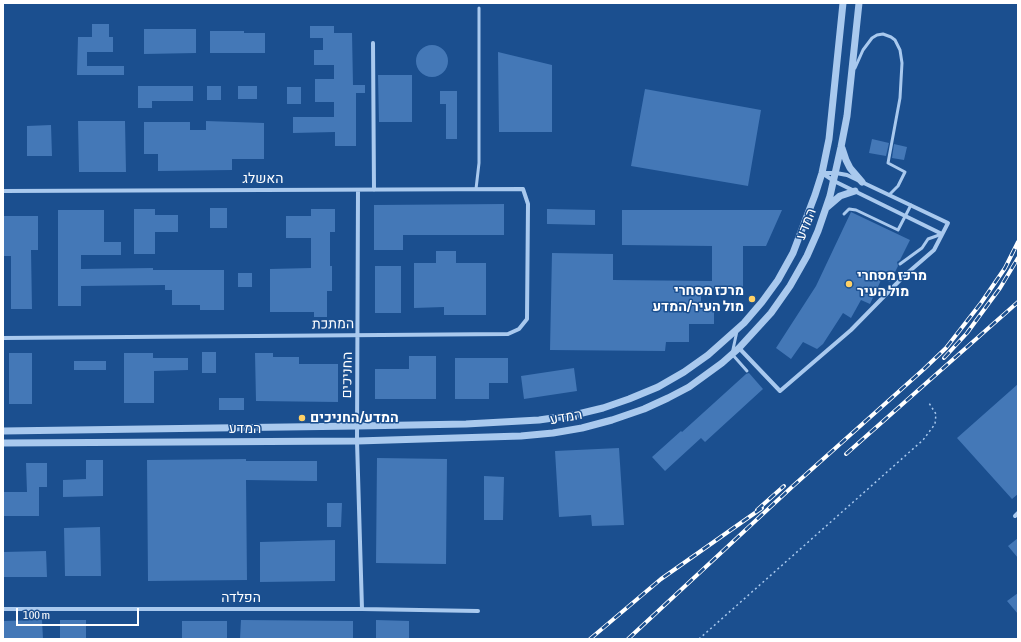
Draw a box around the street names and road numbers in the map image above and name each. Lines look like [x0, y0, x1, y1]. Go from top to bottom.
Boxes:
street label: האשלג [243, 171, 283, 187]
street label: המדע [792, 206, 820, 242]
street label: המתכת [312, 315, 354, 333]
street label: החניכים [338, 352, 356, 398]
street label: המדע [549, 406, 583, 428]
street label: המדע [229, 421, 261, 437]
street label: הפלדה [221, 590, 261, 606]

